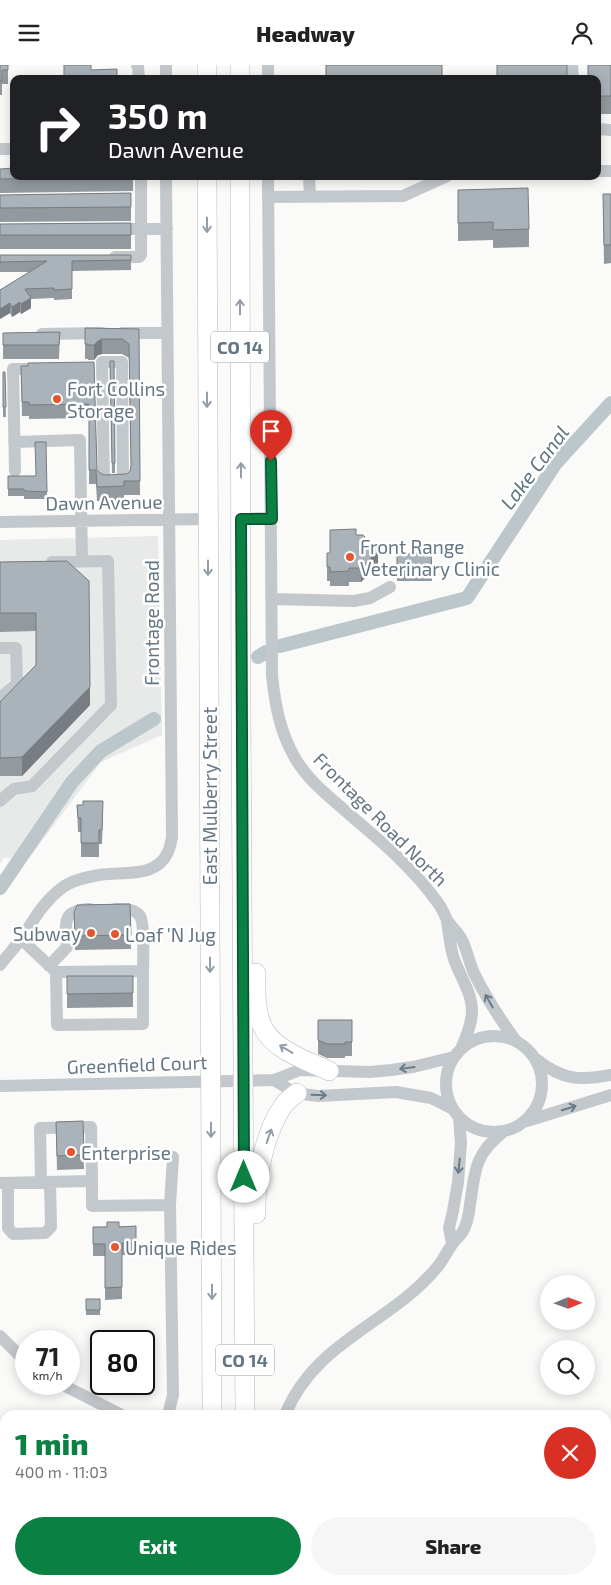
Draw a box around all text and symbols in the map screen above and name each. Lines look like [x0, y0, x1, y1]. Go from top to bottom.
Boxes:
icon: menu [15, 19, 43, 47]
icon: person [568, 19, 596, 47]
text: Headway [256, 20, 355, 46]
text: 350 m [108, 94, 208, 136]
icon: right [25, 95, 90, 160]
text: Dawn Avenue [108, 136, 244, 162]
one-way arrow [202, 216, 212, 233]
one-way arrow [235, 300, 245, 316]
road number: CO 14 [211, 331, 269, 363]
place label: Fort Collins Storage [67, 377, 165, 422]
one-way arrow [202, 391, 212, 407]
marker: Fort Collins Storage [51, 393, 63, 405]
pin [250, 410, 292, 461]
icon: arrive [257, 417, 285, 445]
water label: Lake Canal [495, 420, 573, 514]
one-way arrow [236, 462, 246, 478]
street label: Dawn Avenue [45, 489, 163, 515]
place label: Front Range Veterinary Clinic [360, 535, 500, 580]
marker: Front Range Veterinary Clinic [344, 551, 356, 563]
one-way arrow [203, 559, 213, 575]
street label: Frontage Road [140, 560, 163, 686]
street label: East Mulberry Street [198, 707, 221, 885]
street label: Frontage Road North [309, 747, 453, 891]
place label: Subway [13, 922, 81, 945]
place label: Loaf 'N Jug [125, 923, 216, 946]
marker: Subway [85, 927, 97, 939]
marker: Loaf 'N Jug [109, 928, 121, 940]
one-way arrow [205, 956, 215, 972]
one-way arrow [483, 994, 493, 1008]
one-way arrow [278, 1044, 293, 1054]
street label: Greenfield Court [66, 1050, 208, 1078]
one-way arrow [399, 1063, 415, 1073]
one-way arrow [310, 1090, 327, 1100]
one-way arrow [561, 1103, 576, 1112]
one-way arrow [206, 1121, 216, 1137]
one-way arrow [265, 1129, 274, 1144]
place label: Enterprise [81, 1141, 171, 1164]
marker: Enterprise [65, 1146, 77, 1158]
position arrow [217, 1150, 269, 1202]
one-way arrow [454, 1158, 464, 1174]
place label: Unique Rides [125, 1236, 237, 1259]
marker: Unique Rides [109, 1241, 121, 1253]
north arrow [540, 1275, 595, 1330]
map controls [540, 1275, 595, 1395]
one-way arrow [207, 1284, 217, 1300]
speed limit sign: 80 [90, 1330, 155, 1395]
button: search [540, 1340, 595, 1395]
text: 71 [35, 1341, 60, 1371]
road number: CO 14 [216, 1345, 274, 1375]
text: km/h [33, 1368, 62, 1382]
text: 1 min [15, 1425, 89, 1461]
button: close [544, 1427, 596, 1479]
text: 400 m · 11:03 [15, 1462, 108, 1481]
button: Exit [15, 1517, 301, 1575]
button: Share [311, 1517, 596, 1575]

